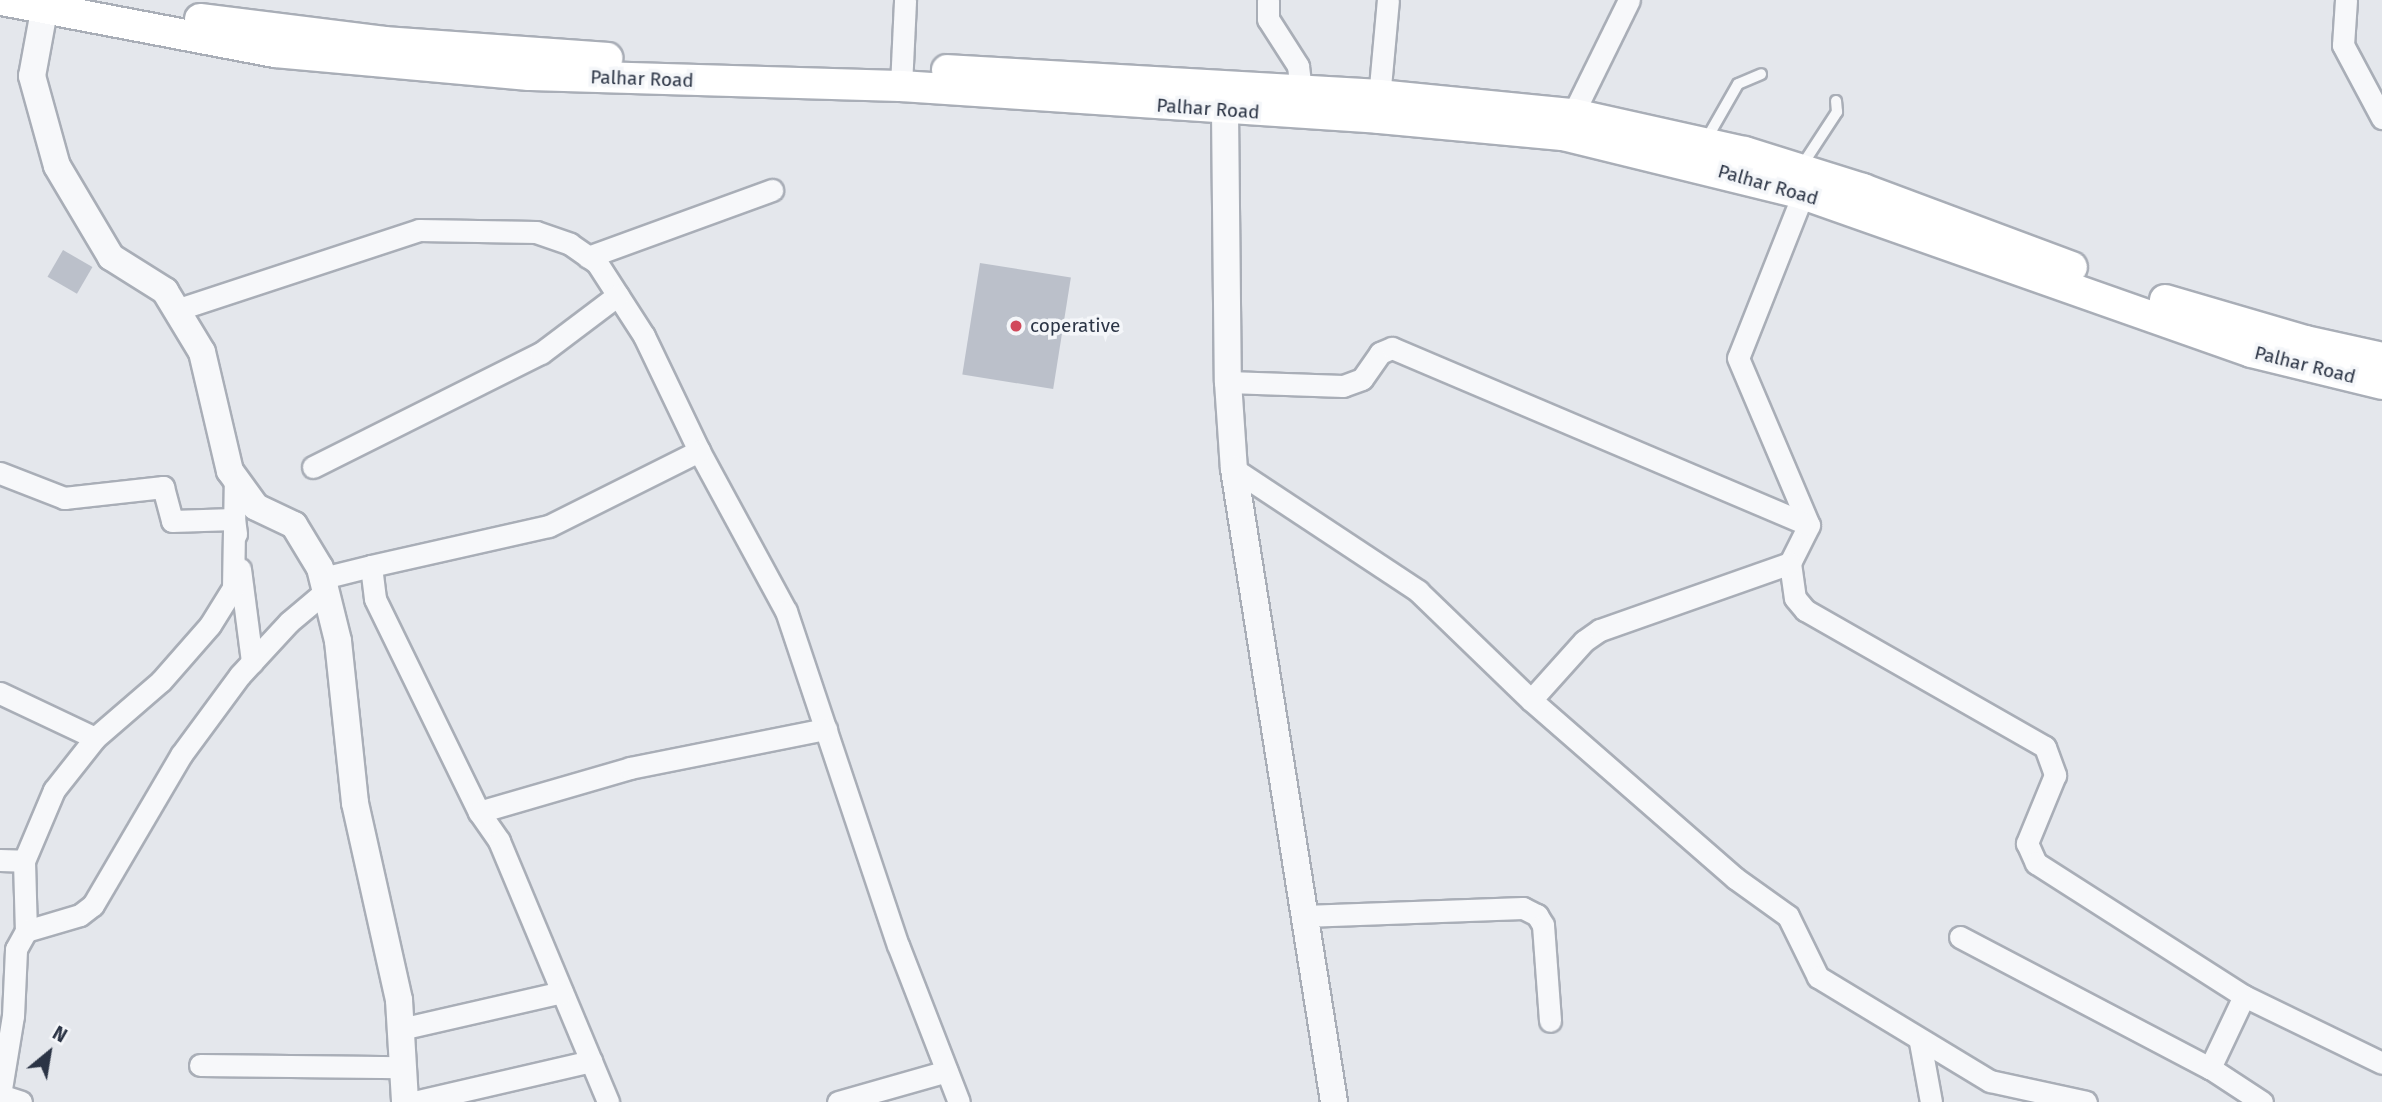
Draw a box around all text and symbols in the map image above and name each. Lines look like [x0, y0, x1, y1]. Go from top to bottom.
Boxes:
street label: Palhar Road [590, 66, 694, 92]
street label: Palhar Road [1156, 94, 1260, 124]
street label: Palhar Road [1715, 160, 1821, 210]
place label: coperative [1030, 315, 1120, 337]
marker: coperative [1008, 318, 1024, 334]
street label: Palhar Road [2252, 341, 2358, 389]
north arrow [14, 1018, 84, 1088]
text: N [49, 1021, 71, 1047]

